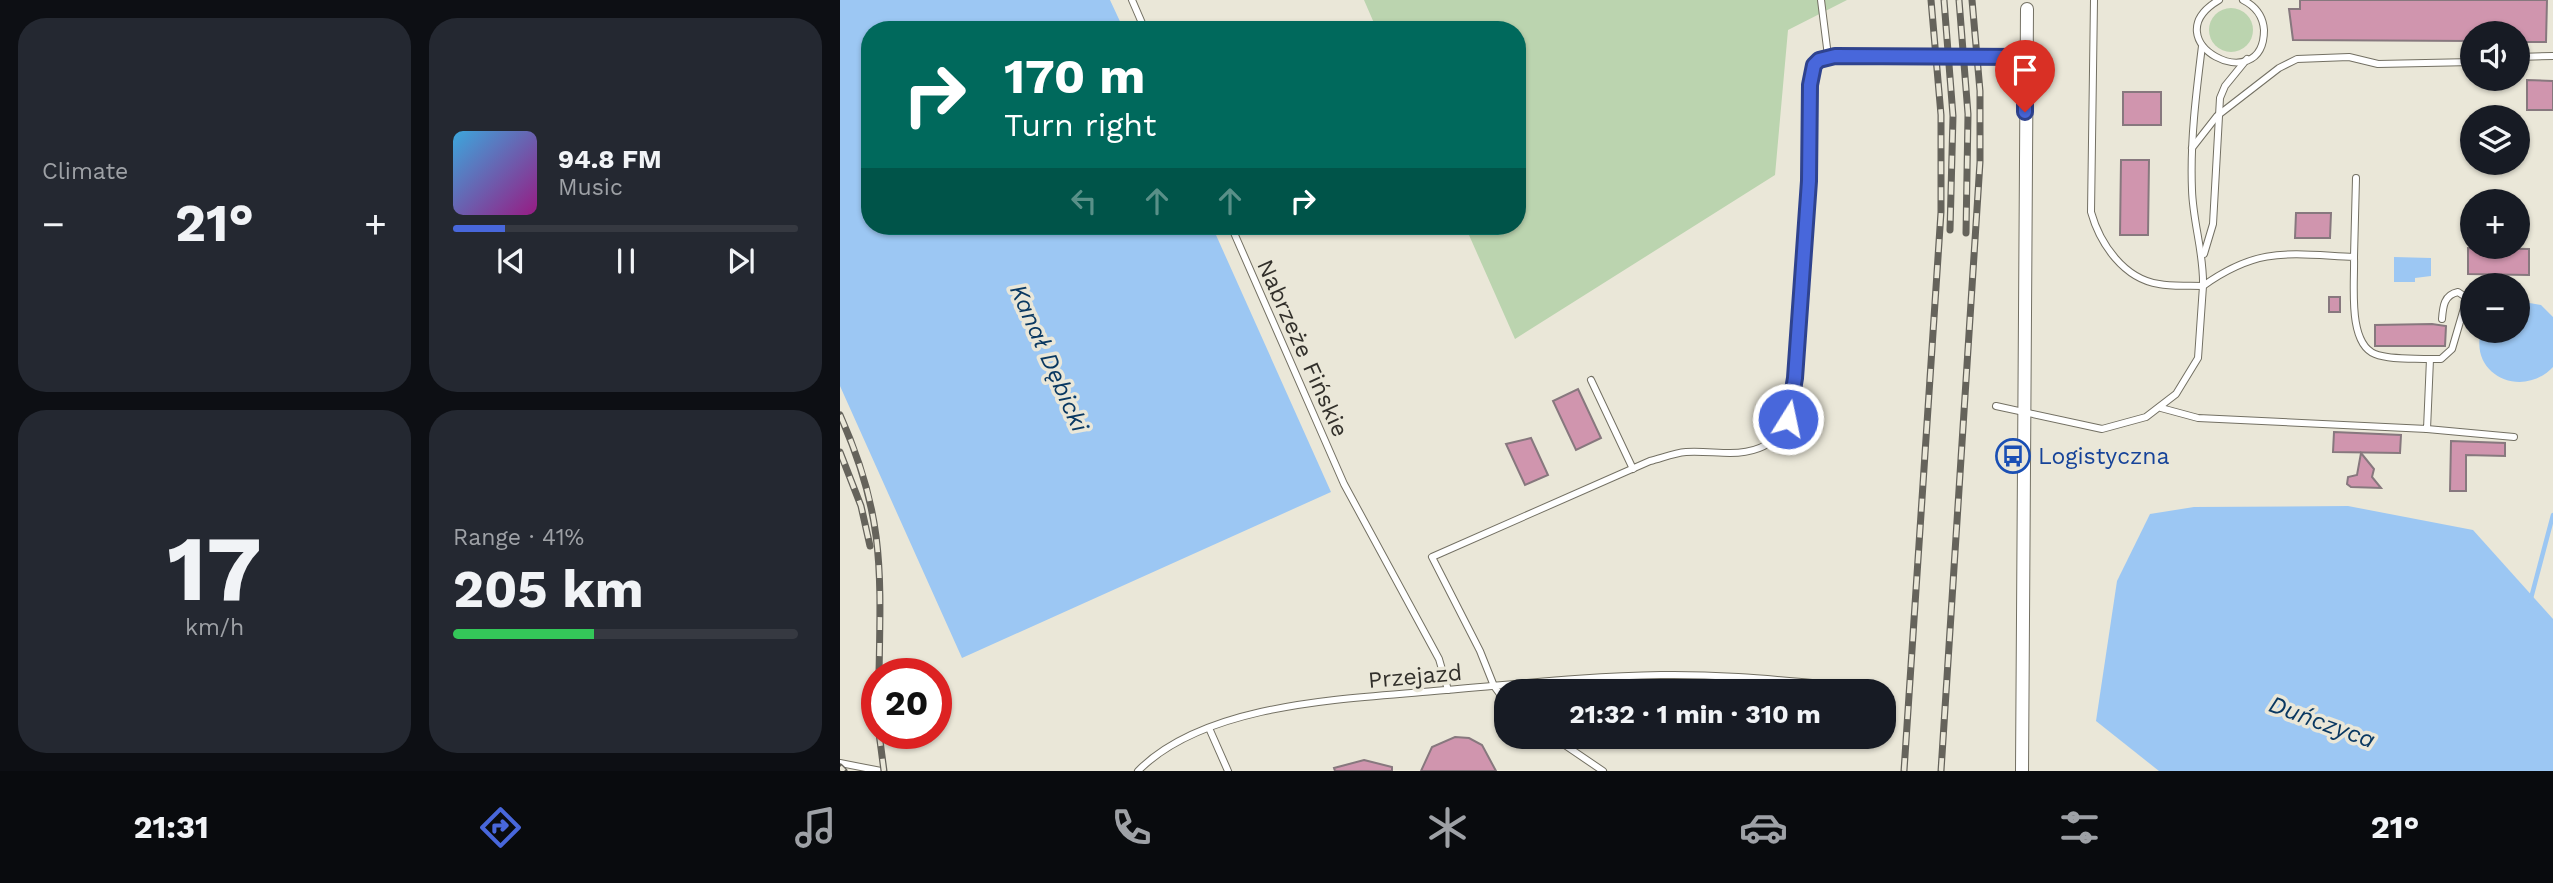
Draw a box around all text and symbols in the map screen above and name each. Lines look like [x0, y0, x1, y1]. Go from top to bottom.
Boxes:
map controls [2460, 21, 2530, 343]
button: sound [2460, 21, 2530, 91]
pin [1995, 40, 2055, 112]
text: 170 m [1004, 47, 1145, 105]
icon: right [889, 49, 980, 140]
icon: arrive [2006, 51, 2044, 89]
button: layers [2460, 105, 2530, 175]
text: Turn right [1004, 106, 1156, 144]
text: 94.8 FM [558, 144, 662, 174]
text: Climate [42, 158, 128, 185]
text: Music [558, 174, 623, 201]
icon: left [1065, 182, 1103, 220]
icon: ahead [1138, 182, 1176, 220]
icon: ahead [1211, 182, 1249, 220]
icon: right [1284, 182, 1322, 220]
button: + [2460, 189, 2530, 259]
text: 21° [175, 193, 254, 254]
text: − [42, 202, 65, 246]
text: + [364, 202, 387, 246]
icon: previous [492, 242, 530, 280]
icon: pause [607, 242, 645, 280]
icon: next [722, 242, 760, 280]
street label: Nabrzeże Fińskie [1251, 255, 1354, 441]
button: − [2460, 273, 2530, 343]
water label: Kanał Dębicki [1004, 280, 1094, 437]
position arrow [1751, 382, 1825, 456]
bus stop icon: Logistyczna [1994, 437, 2032, 475]
place label: Logistyczna [2038, 443, 2170, 470]
text: 17 [167, 515, 262, 622]
text: Range · 41% [453, 524, 584, 551]
text: 205 km [453, 559, 644, 620]
text: km/h [185, 614, 244, 641]
speed limit sign: 20 [861, 658, 952, 749]
street label: Przejazd [1367, 659, 1463, 694]
water label: Duńczyca [2265, 690, 2379, 754]
text: 21:32 · 1 min · 310 m [1569, 699, 1821, 729]
icon: directions [476, 803, 525, 852]
icon: music [791, 803, 840, 852]
icon: phone [1107, 803, 1156, 852]
icon: climate [1423, 803, 1472, 852]
icon: car [1739, 803, 1788, 852]
icon: filters [2055, 803, 2104, 852]
text: 21:31 [133, 808, 209, 846]
text: 21° [2371, 808, 2419, 846]

